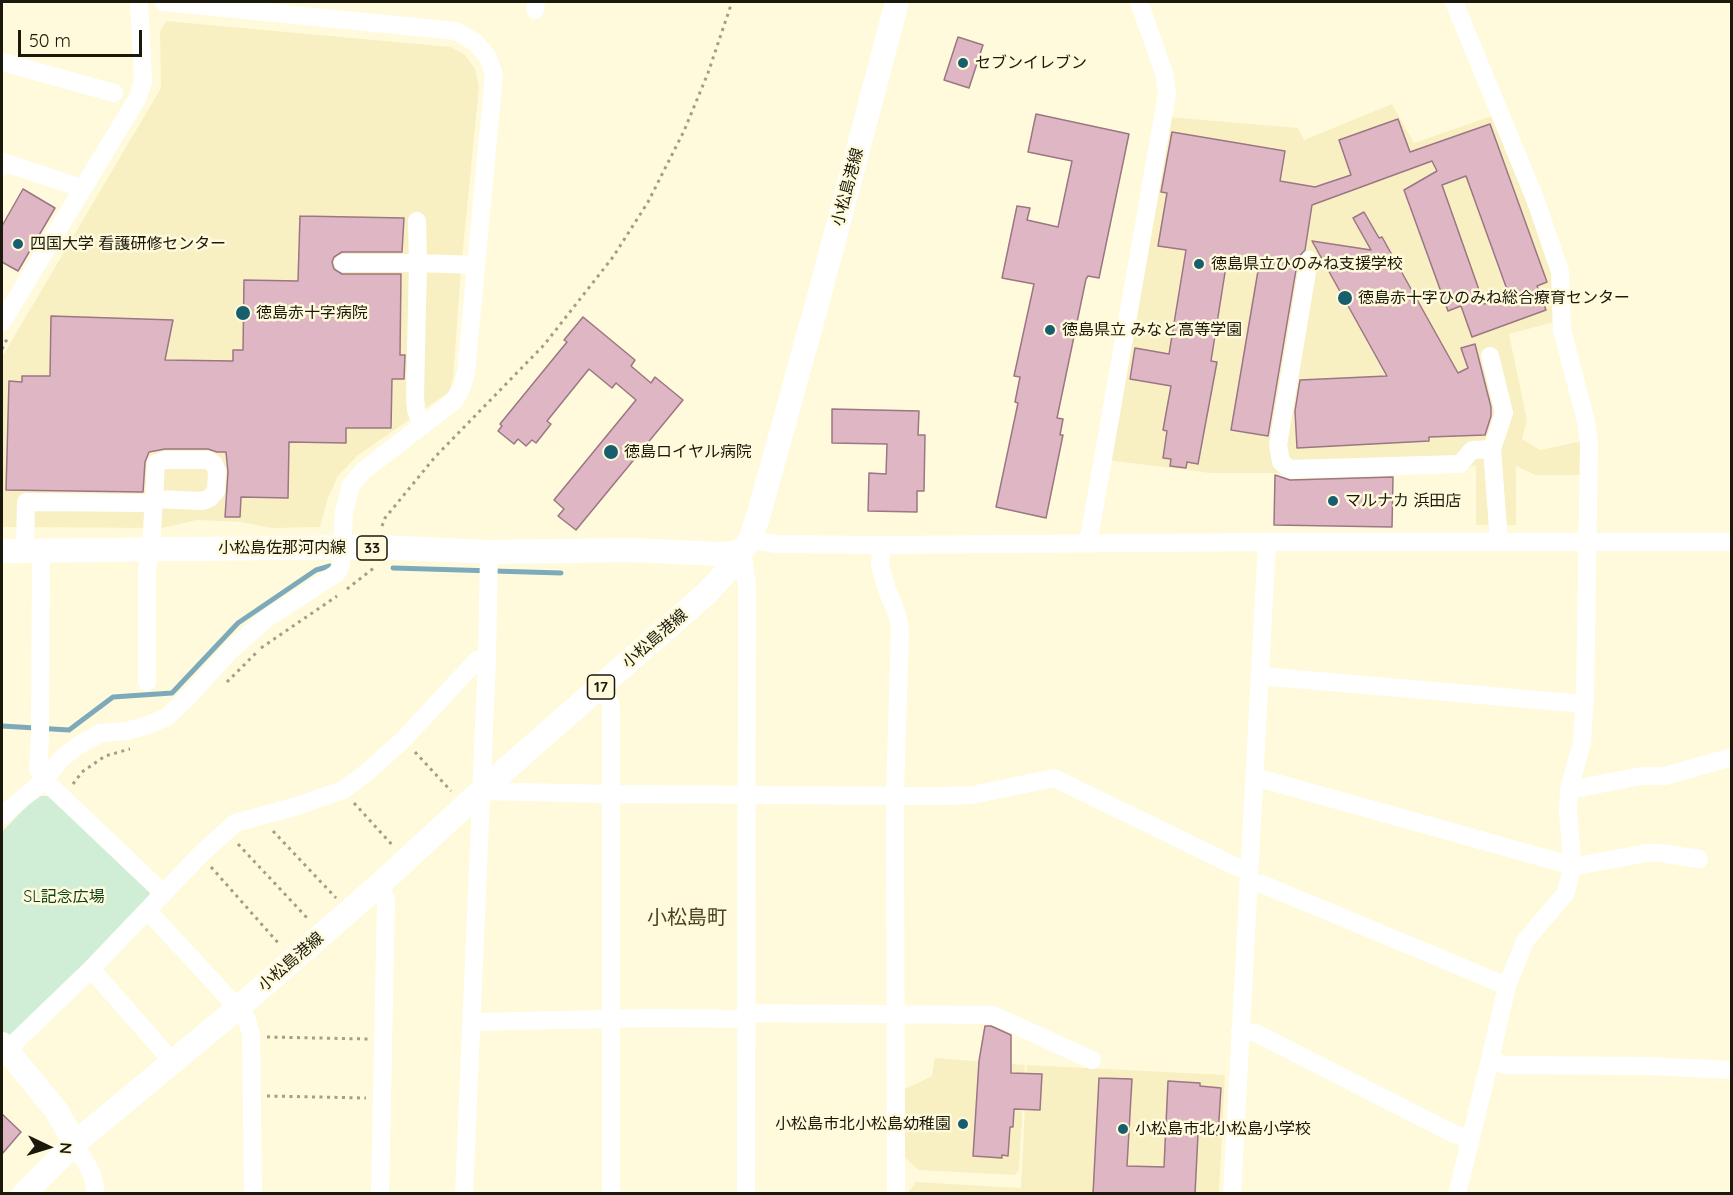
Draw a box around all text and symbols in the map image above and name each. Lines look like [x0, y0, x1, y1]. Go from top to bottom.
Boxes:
scale bar [21, 18, 146, 56]
text: 50 m [29, 29, 71, 52]
place label: セブンイレブン [975, 53, 1087, 73]
marker: セブンイレブン [956, 56, 970, 70]
street label: 小松島港線 [828, 146, 868, 228]
place label: 四国大学 看護研修センター [30, 234, 226, 254]
marker: 四国大学 看護研修センター [11, 237, 25, 251]
place label: 徳島県立ひのみね支援学校 [1211, 254, 1403, 274]
marker: 徳島県立ひのみね支援学校 [1192, 257, 1206, 271]
place label: 徳島赤十字ひのみね総合療育センター [1358, 288, 1630, 308]
marker: 徳島赤十字ひのみね総合療育センター [1336, 289, 1354, 307]
place label: 徳島赤十字病院 [256, 303, 368, 323]
marker: 徳島赤十字病院 [234, 304, 252, 322]
place label: 徳島県立 みなと高等学園 [1062, 320, 1242, 340]
marker: 徳島県立 みなと高等学園 [1043, 323, 1057, 337]
place label: 徳島ロイヤル病院 [624, 442, 752, 462]
marker: 徳島ロイヤル病院 [602, 443, 620, 461]
place label: マルナカ 浜田店 [1345, 491, 1461, 511]
marker: マルナカ 浜田店 [1326, 494, 1340, 508]
road number: 33 [357, 536, 387, 560]
street label: 小松島佐那河内線 [218, 538, 346, 558]
street label: 小松島港線 [619, 606, 691, 672]
road number: 17 [588, 675, 614, 699]
park label: SL記念広場 [23, 887, 105, 907]
district label: 小松島町 [647, 906, 727, 930]
street label: 小松島港線 [255, 929, 327, 995]
place label: 小松島市北小松島幼稚園 [775, 1114, 951, 1134]
north arrow [18, 1117, 78, 1177]
marker: 小松島市北小松島幼稚園 [956, 1117, 970, 1131]
place label: 小松島市北小松島小学校 [1135, 1119, 1311, 1139]
marker: 小松島市北小松島小学校 [1116, 1122, 1130, 1136]
text: N [56, 1142, 76, 1155]

